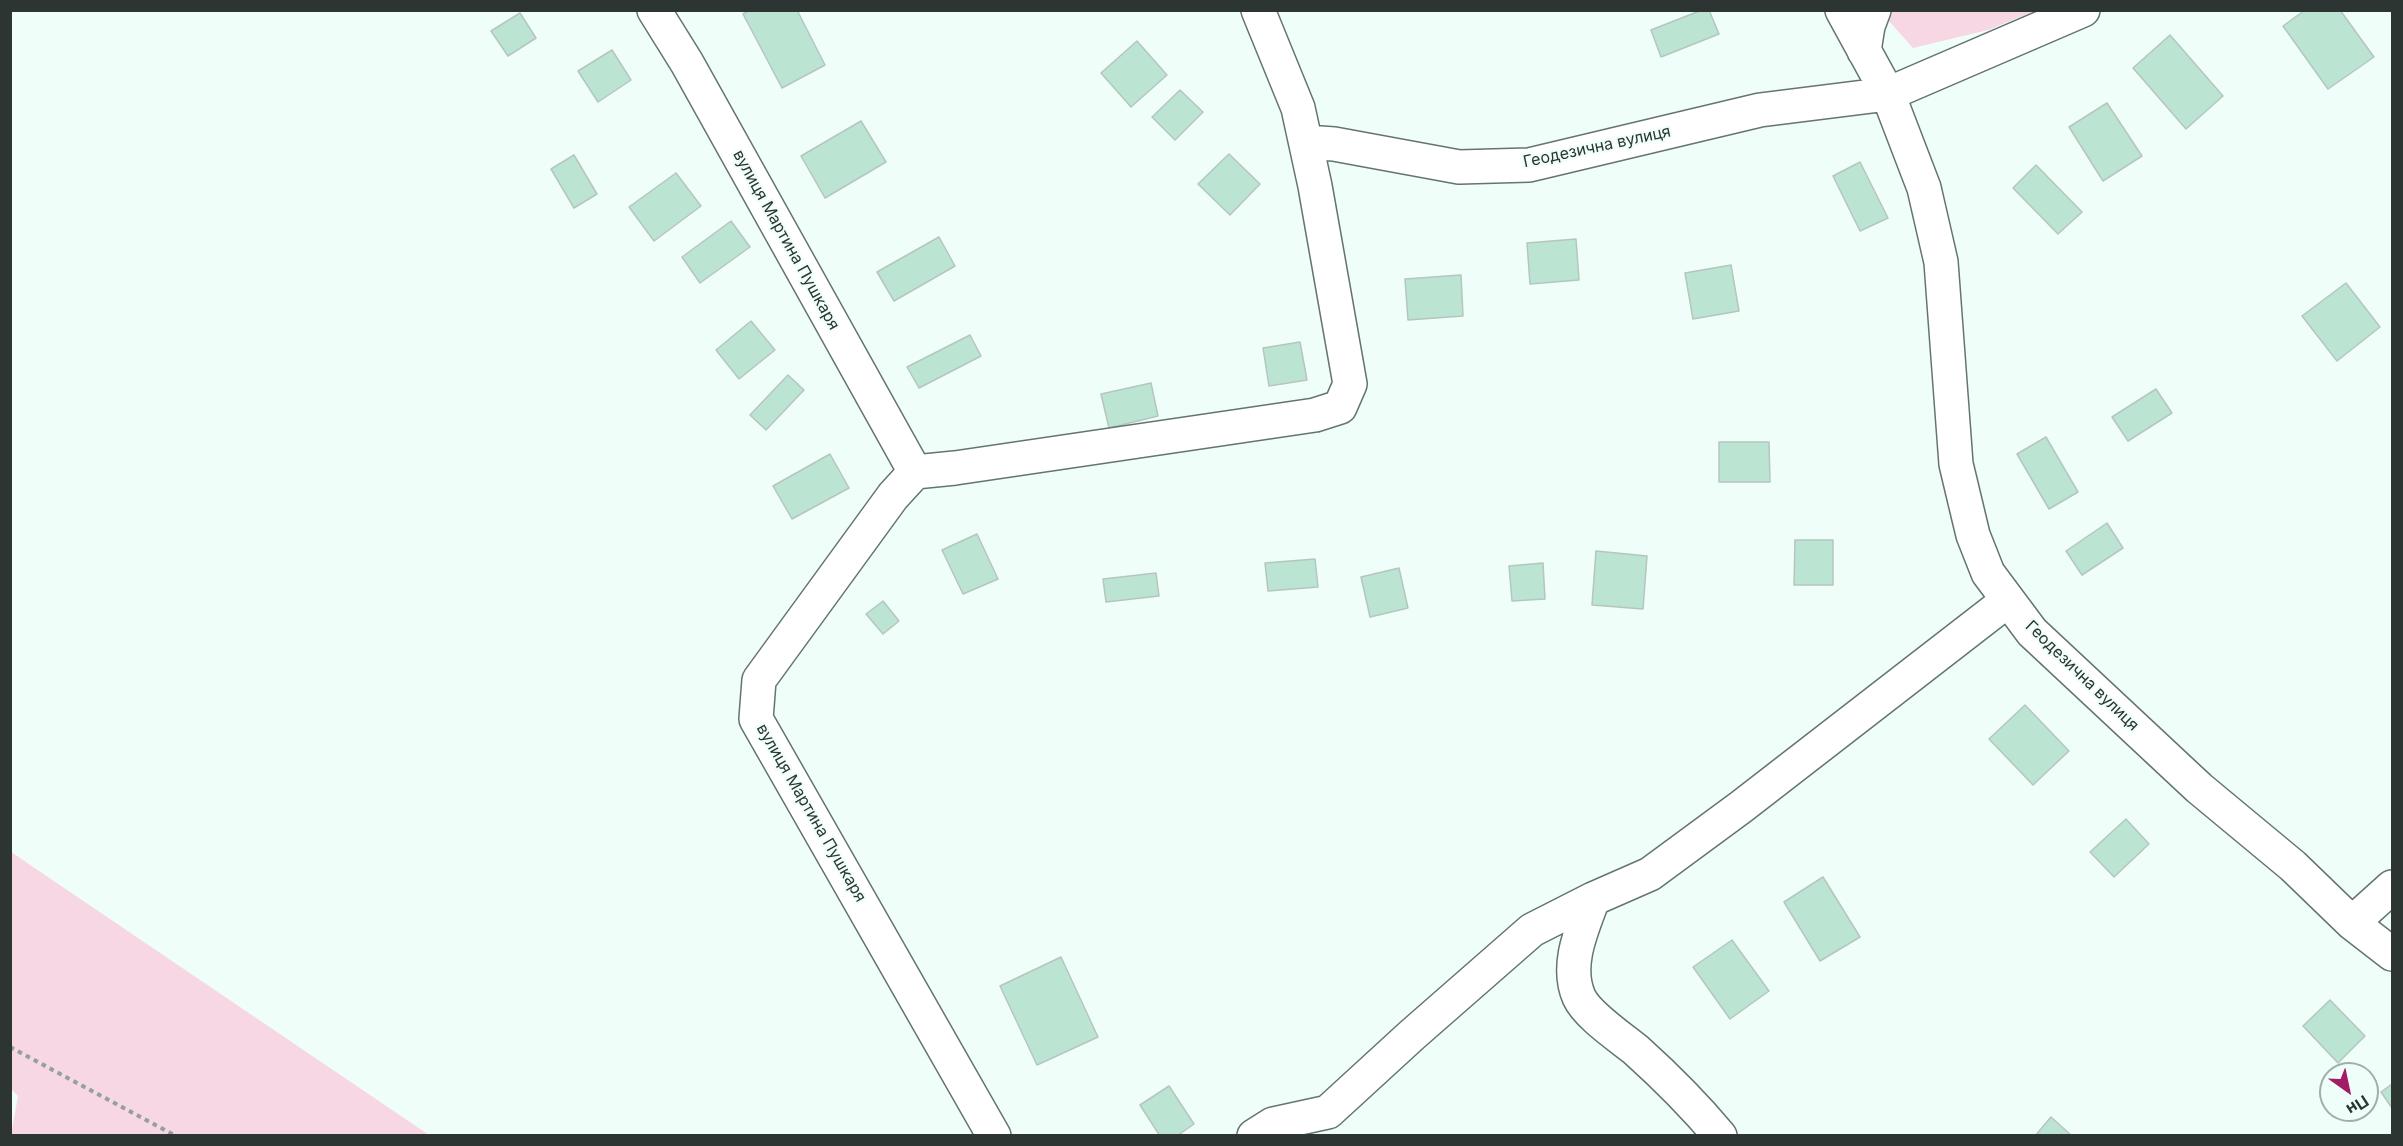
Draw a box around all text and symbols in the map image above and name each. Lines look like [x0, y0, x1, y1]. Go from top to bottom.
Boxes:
street label: Геодезична вулиця [1522, 122, 1672, 172]
street label: вулиця Мартина Пушкаря [728, 147, 844, 333]
street label: Геодезична вулиця [2021, 617, 2143, 735]
street label: вулиця Мартина Пушкаря [752, 720, 870, 906]
north arrow [2319, 1062, 2379, 1122]
text: Пн [2343, 1091, 2372, 1120]

